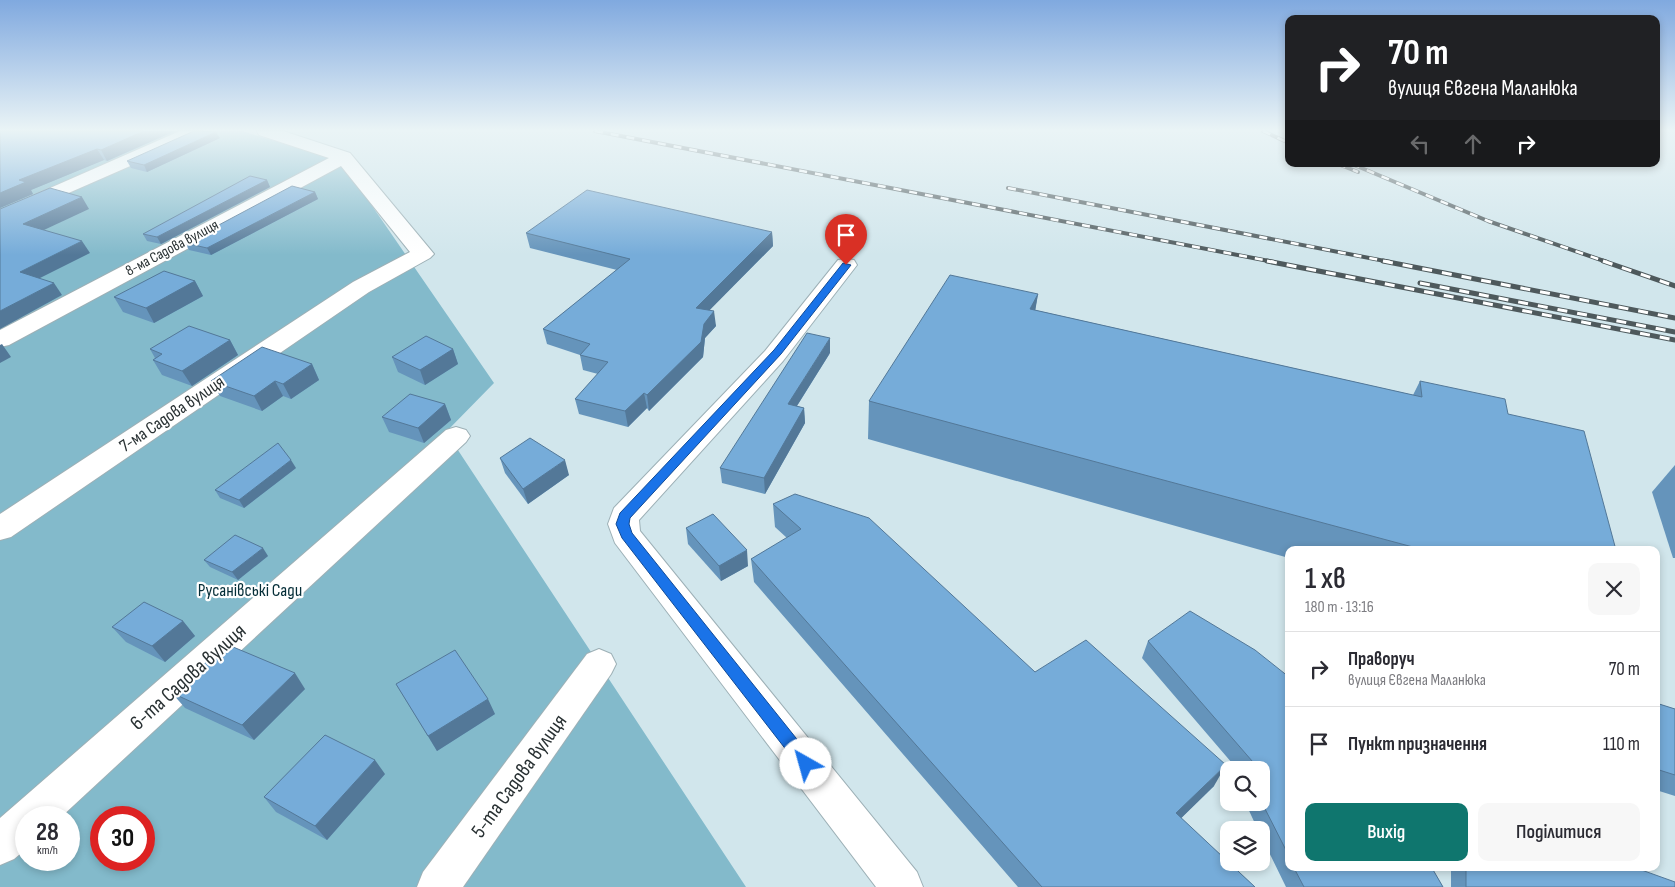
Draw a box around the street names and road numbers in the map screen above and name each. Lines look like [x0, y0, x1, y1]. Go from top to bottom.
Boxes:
street label: 8-ма Садова вулиця [122, 215, 222, 281]
street label: 7-ма Садова вулиця [116, 371, 228, 457]
street label: 6-та Садова вулиця [125, 618, 251, 736]
street label: 5-та Садова вулиця [466, 709, 572, 843]

